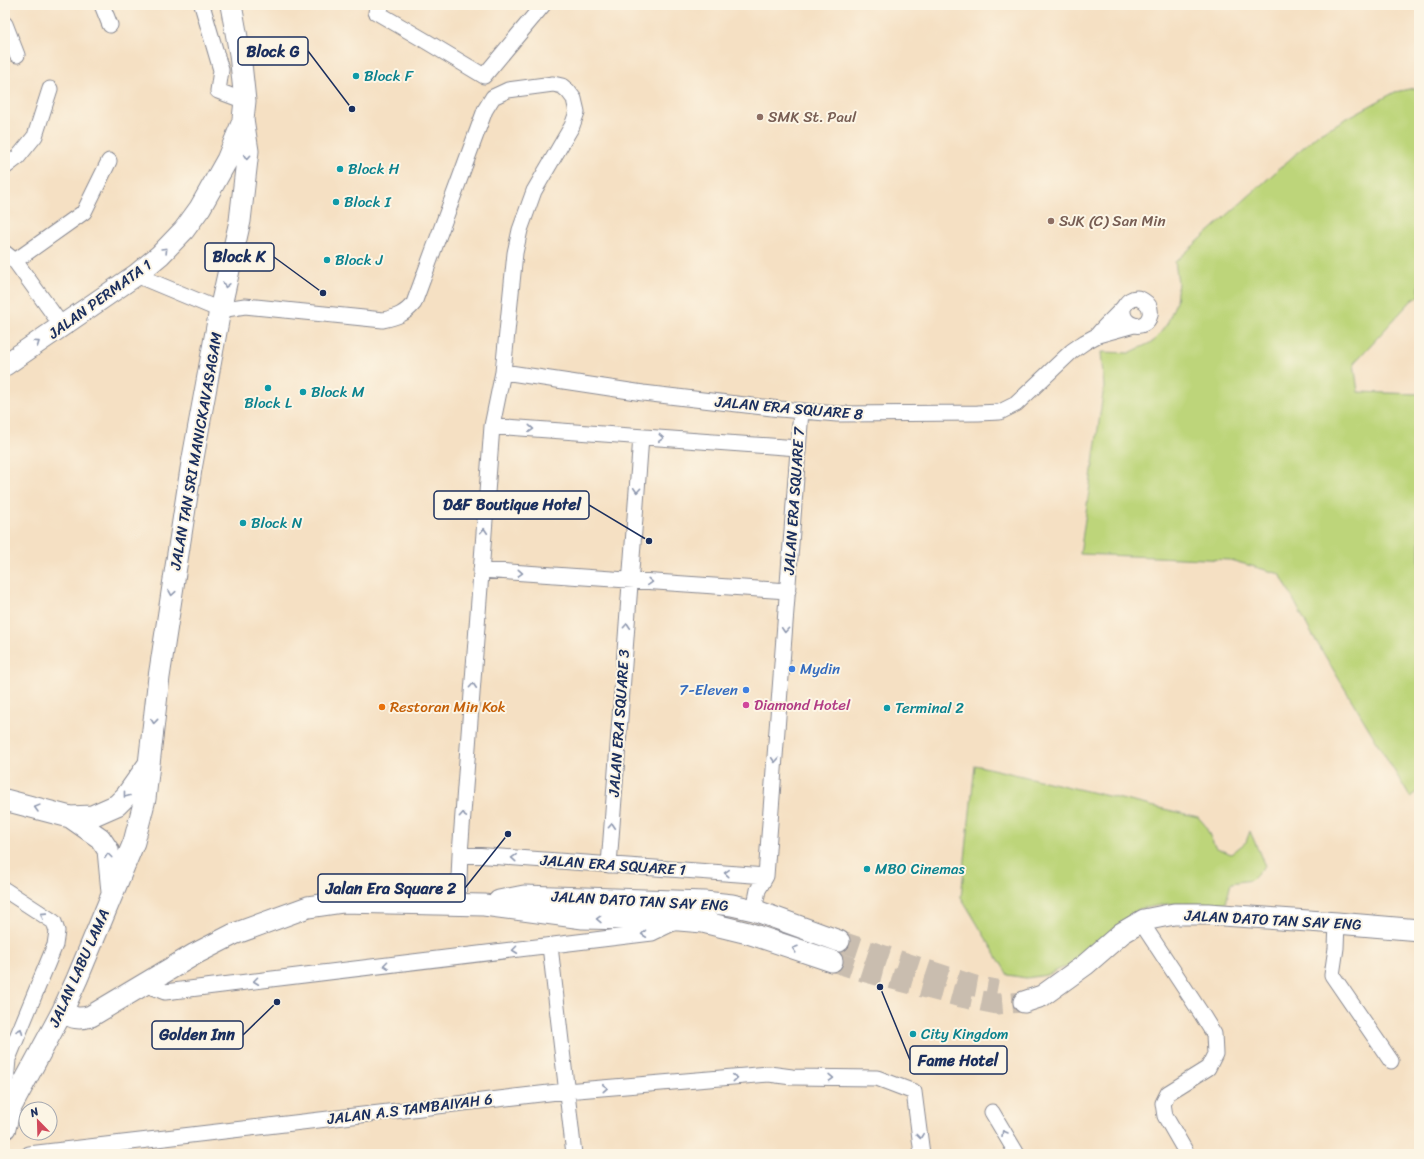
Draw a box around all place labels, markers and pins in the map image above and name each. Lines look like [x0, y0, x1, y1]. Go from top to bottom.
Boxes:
callout: Block G [238, 37, 308, 65]
place label: Block F [364, 63, 415, 89]
marker: Block F [351, 71, 361, 81]
place label: SMK St. Paul [768, 104, 857, 130]
marker: SMK St. Paul [755, 112, 765, 122]
place label: Block H [348, 156, 400, 182]
marker: Block H [335, 164, 345, 174]
place label: Block I [344, 189, 392, 215]
marker: Block I [331, 197, 341, 207]
place label: SJK (C) San Min [1059, 208, 1166, 234]
marker: SJK (C) San Min [1046, 216, 1056, 226]
callout: Block K [205, 243, 274, 271]
place label: Block J [335, 247, 384, 273]
marker: Block J [322, 255, 332, 265]
place label: Block M [311, 379, 365, 405]
marker: Block L [263, 383, 273, 393]
marker: Block M [298, 387, 308, 397]
place label: Block L [244, 390, 292, 416]
callout: D&F Boutique Hotel [434, 491, 589, 519]
place label: Block N [251, 510, 303, 536]
marker: Block N [238, 518, 248, 528]
place label: Mydin [800, 656, 840, 682]
marker: Mydin [787, 664, 797, 674]
place label: 7-Eleven [679, 677, 738, 703]
marker: 7-Eleven [741, 685, 751, 695]
place label: Diamond Hotel [754, 692, 851, 718]
place label: Restoran Min Kok [390, 694, 506, 720]
place label: Terminal 2 [895, 695, 964, 721]
marker: Diamond Hotel [741, 700, 751, 710]
marker: Restoran Min Kok [377, 702, 387, 712]
marker: Terminal 2 [882, 703, 892, 713]
place label: MBO Cinemas [875, 856, 965, 882]
marker: MBO Cinemas [862, 864, 872, 874]
callout: Jalan Era Square 2 [318, 874, 465, 902]
callout: Golden Inn [152, 1021, 243, 1049]
place label: City Kingdom [921, 1021, 1009, 1047]
marker: City Kingdom [908, 1029, 918, 1039]
callout: Fame Hotel [910, 1046, 1007, 1074]

